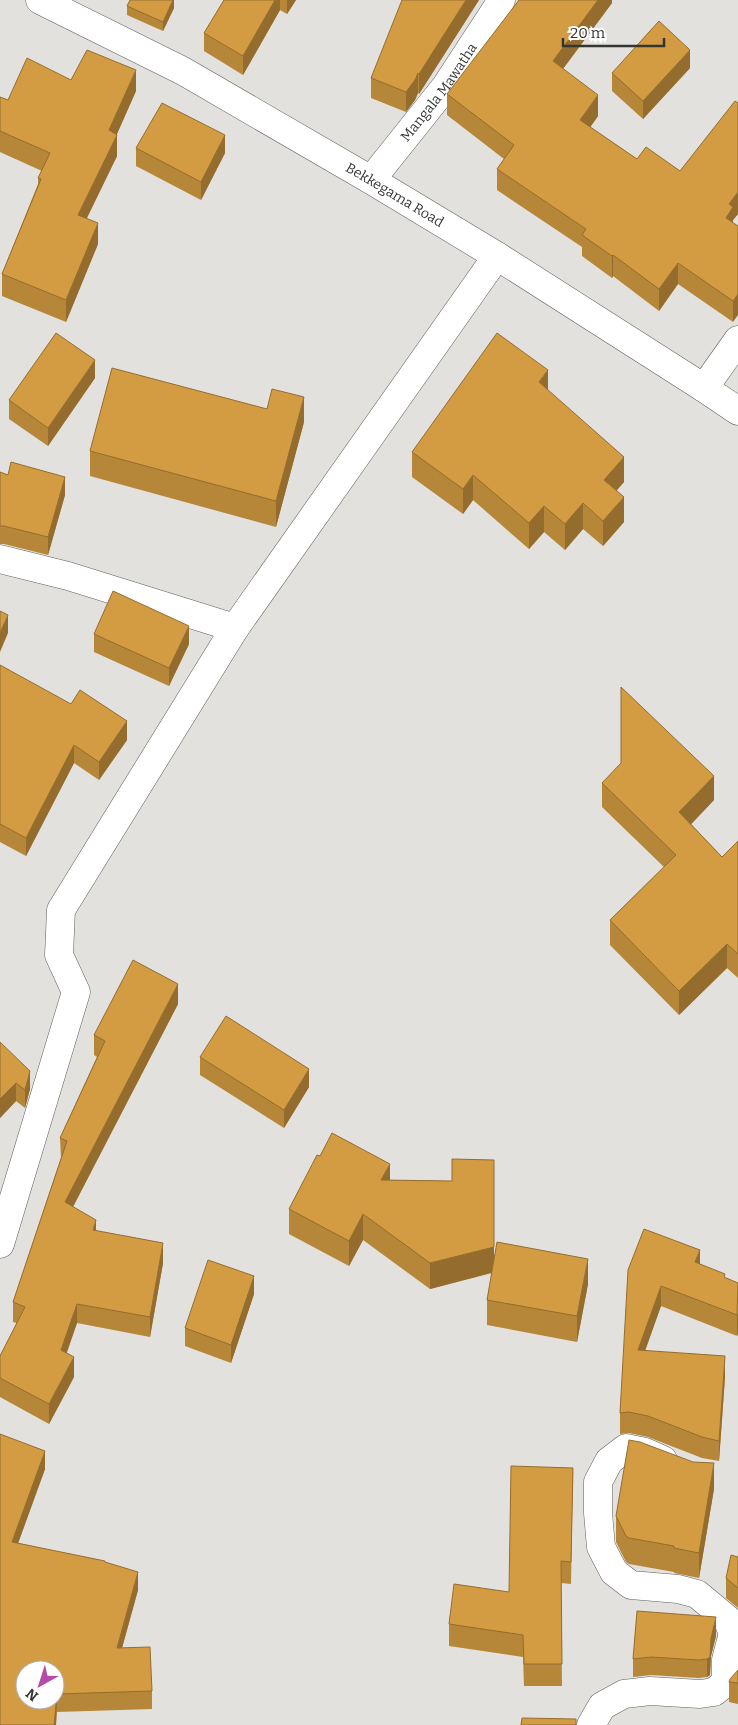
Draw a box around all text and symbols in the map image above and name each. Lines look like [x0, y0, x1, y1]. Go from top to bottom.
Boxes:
scale bar [563, 15, 664, 47]
text: 20 m [570, 24, 606, 42]
street label: Mangala Mawatha [397, 39, 481, 145]
street label: Bekkegama Road [343, 159, 447, 231]
north arrow [15, 1660, 65, 1710]
text: N [22, 1685, 42, 1705]

